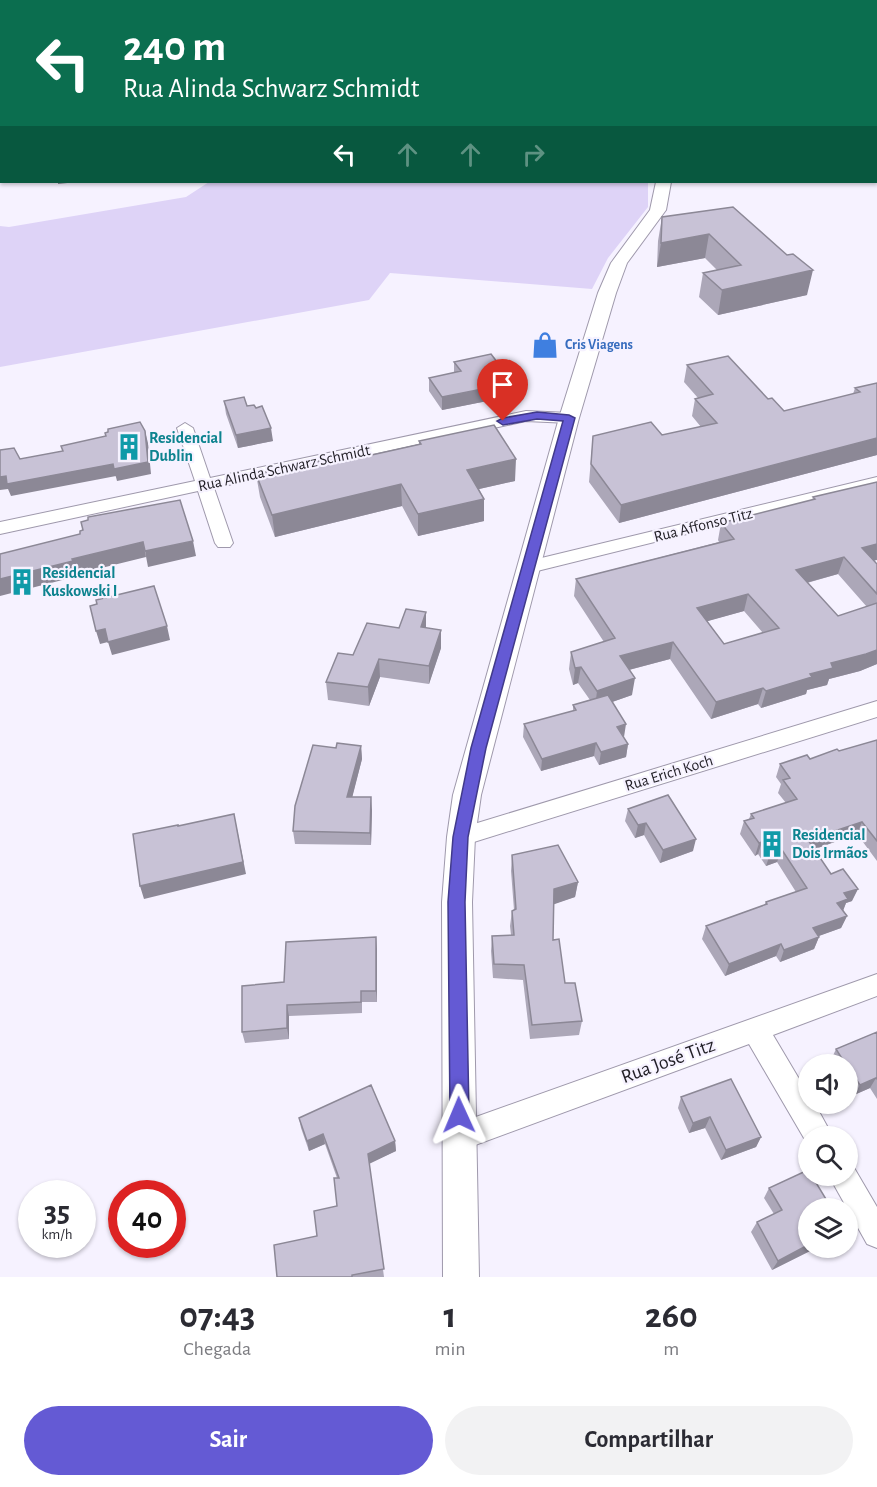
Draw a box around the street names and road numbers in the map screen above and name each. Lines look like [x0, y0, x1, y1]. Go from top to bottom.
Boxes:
street label: Rua Alinda Schwarz Schmidt [196, 442, 372, 494]
street label: Rua Affonso Titz [652, 505, 754, 545]
street label: Rua Erich Koch [623, 752, 715, 794]
street label: Rua José Titz [618, 1035, 718, 1087]

